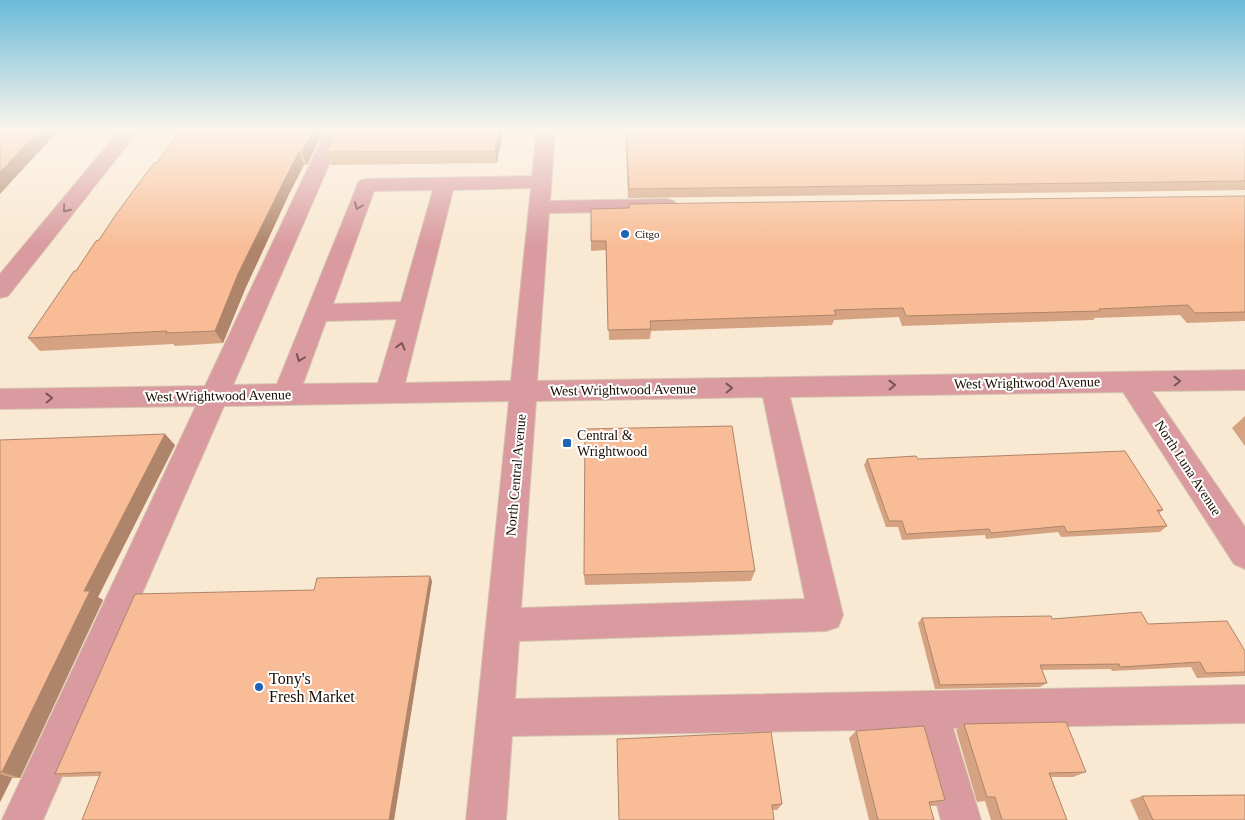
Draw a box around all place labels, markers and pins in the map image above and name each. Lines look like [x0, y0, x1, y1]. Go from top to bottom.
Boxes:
marker: Citgo [619, 228, 631, 240]
place label: Citgo [635, 228, 660, 240]
place label: Central & Wrightwood [577, 428, 647, 459]
marker: Central & Wrightwood [561, 437, 573, 449]
place label: Tony's Fresh Market [269, 670, 355, 705]
marker: Tony's Fresh Market [253, 681, 265, 693]

